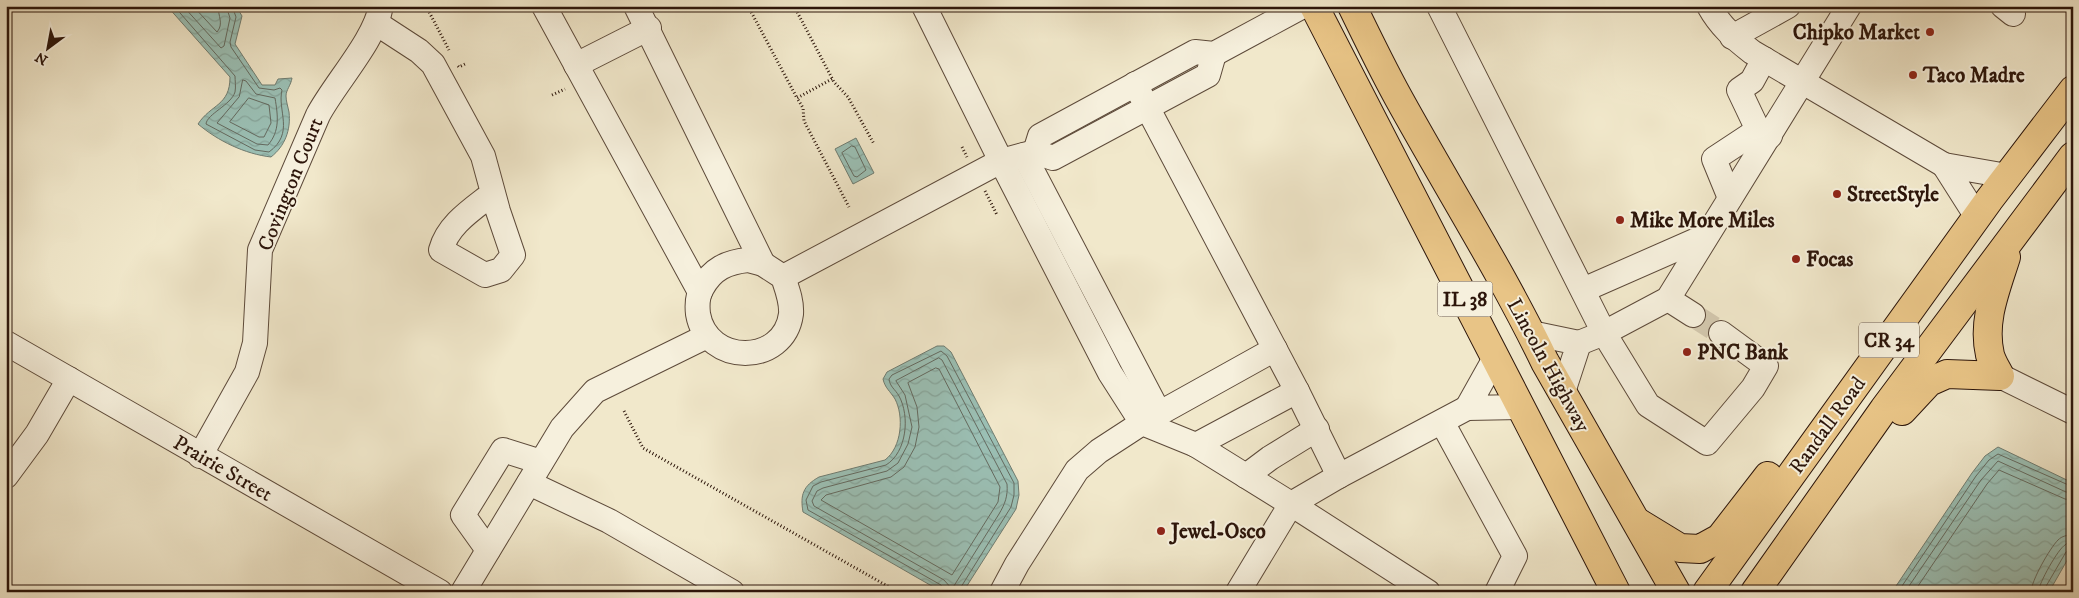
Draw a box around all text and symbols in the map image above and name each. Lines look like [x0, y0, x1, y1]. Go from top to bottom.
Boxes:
place label: Chipko Market [1793, 20, 1920, 46]
north arrow [22, 22, 72, 72]
marker: Chipko Market [1924, 26, 1936, 38]
text: N [32, 47, 51, 69]
place label: Taco Madre [1922, 63, 2025, 89]
marker: Taco Madre [1907, 69, 1919, 81]
street label: Covington Court [252, 114, 330, 255]
place label: StreetStyle [1847, 182, 1939, 208]
marker: StreetStyle [1831, 188, 1843, 200]
place label: Mike More Miles [1630, 208, 1775, 234]
marker: Mike More Miles [1614, 214, 1626, 226]
place label: Focas [1806, 247, 1853, 273]
marker: Focas [1790, 253, 1802, 265]
road number: IL 38 [1438, 282, 1492, 316]
street label: Lincoln Highway [1501, 294, 1596, 438]
road number: CR 34 [1859, 322, 1919, 358]
place label: PNC Bank [1697, 340, 1789, 366]
marker: PNC Bank [1681, 346, 1693, 358]
street label: Randall Road [1784, 371, 1872, 479]
street label: Prairie Street [168, 430, 277, 508]
place label: Jewel-Osco [1169, 519, 1266, 545]
marker: Jewel-Osco [1155, 525, 1167, 537]

